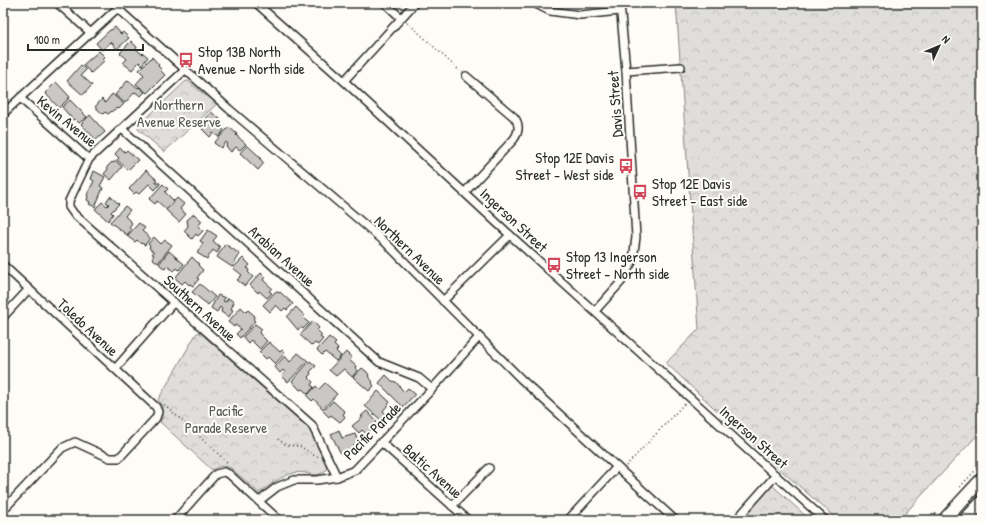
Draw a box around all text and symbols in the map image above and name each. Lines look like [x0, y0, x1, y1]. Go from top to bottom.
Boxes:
scale bar [28, 26, 143, 52]
north arrow [919, 26, 959, 66]
text: 100 m [34, 31, 60, 48]
text: N [939, 32, 953, 46]
place label: Stop 13B North Avenue - North side [198, 41, 305, 79]
bus stop icon: Stop 13B North Avenue - North side [177, 51, 195, 69]
street label: Davis Street [602, 69, 628, 138]
street label: Kevin Avenue [33, 90, 101, 152]
park label: Northern Avenue Reserve [137, 94, 221, 132]
place label: Stop 12E Davis Street - West side [516, 147, 614, 185]
bus stop icon: Stop 12E Davis Street - West side [617, 157, 635, 175]
place label: Stop 12E Davis Street - East side [652, 173, 748, 211]
street label: Ingerson Street [475, 183, 553, 257]
bus stop icon: Stop 12E Davis Street - East side [631, 183, 649, 201]
street label: Northern Avenue [370, 211, 450, 289]
street label: Arabian Avenue [244, 221, 320, 291]
place label: Stop 13 Ingerson Street - North side [566, 246, 670, 284]
bus stop icon: Stop 13 Ingerson Street - North side [545, 256, 563, 274]
street label: Southern Avenue [159, 270, 241, 346]
street label: Toledo Avenue [53, 293, 123, 361]
street label: Pacific Parade [338, 397, 406, 465]
park label: Pacific Parade Reserve [185, 400, 267, 438]
street label: Ingerson Street [715, 401, 793, 474]
street label: Baltic Avenue [399, 439, 467, 503]

